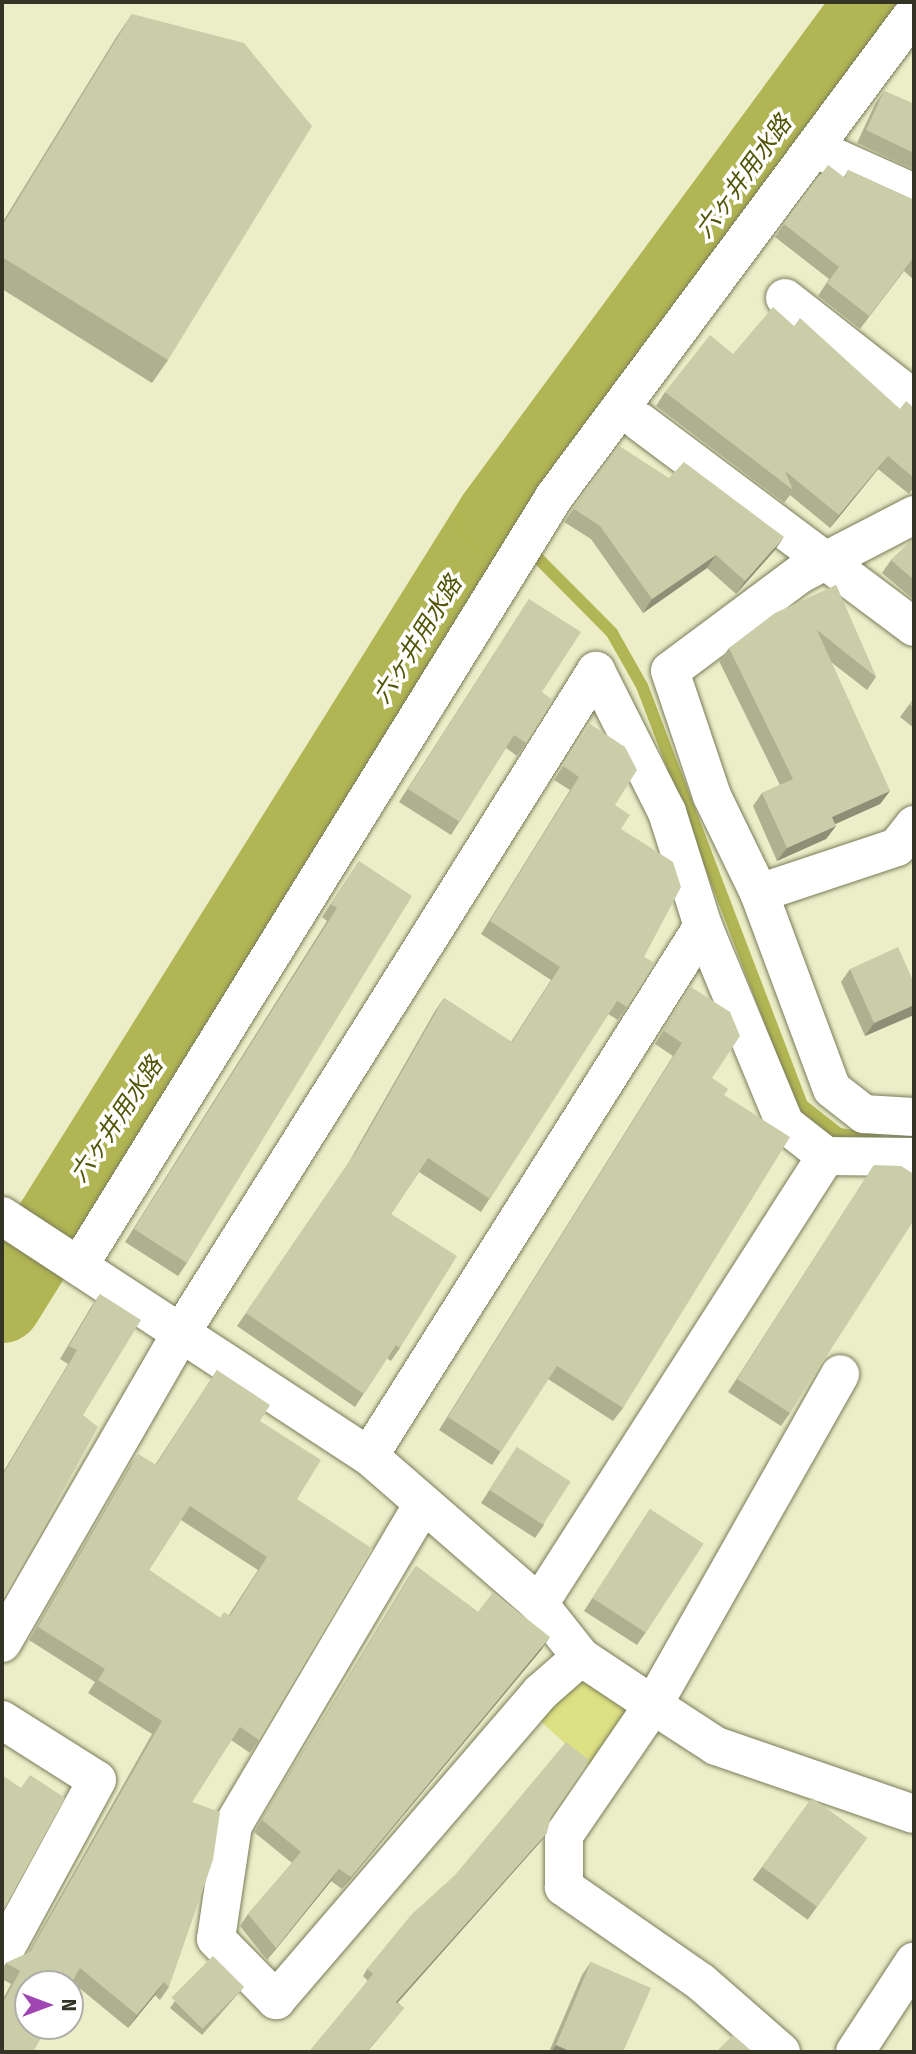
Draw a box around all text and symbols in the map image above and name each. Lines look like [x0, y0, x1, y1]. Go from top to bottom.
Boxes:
water label: 六ヶ井用水路 [690, 110, 798, 244]
water label: 六ヶ井用水路 [368, 571, 468, 709]
water label: 六ヶ井用水路 [65, 1052, 169, 1188]
north arrow [14, 1970, 84, 2040]
text: N [57, 1999, 80, 2011]

